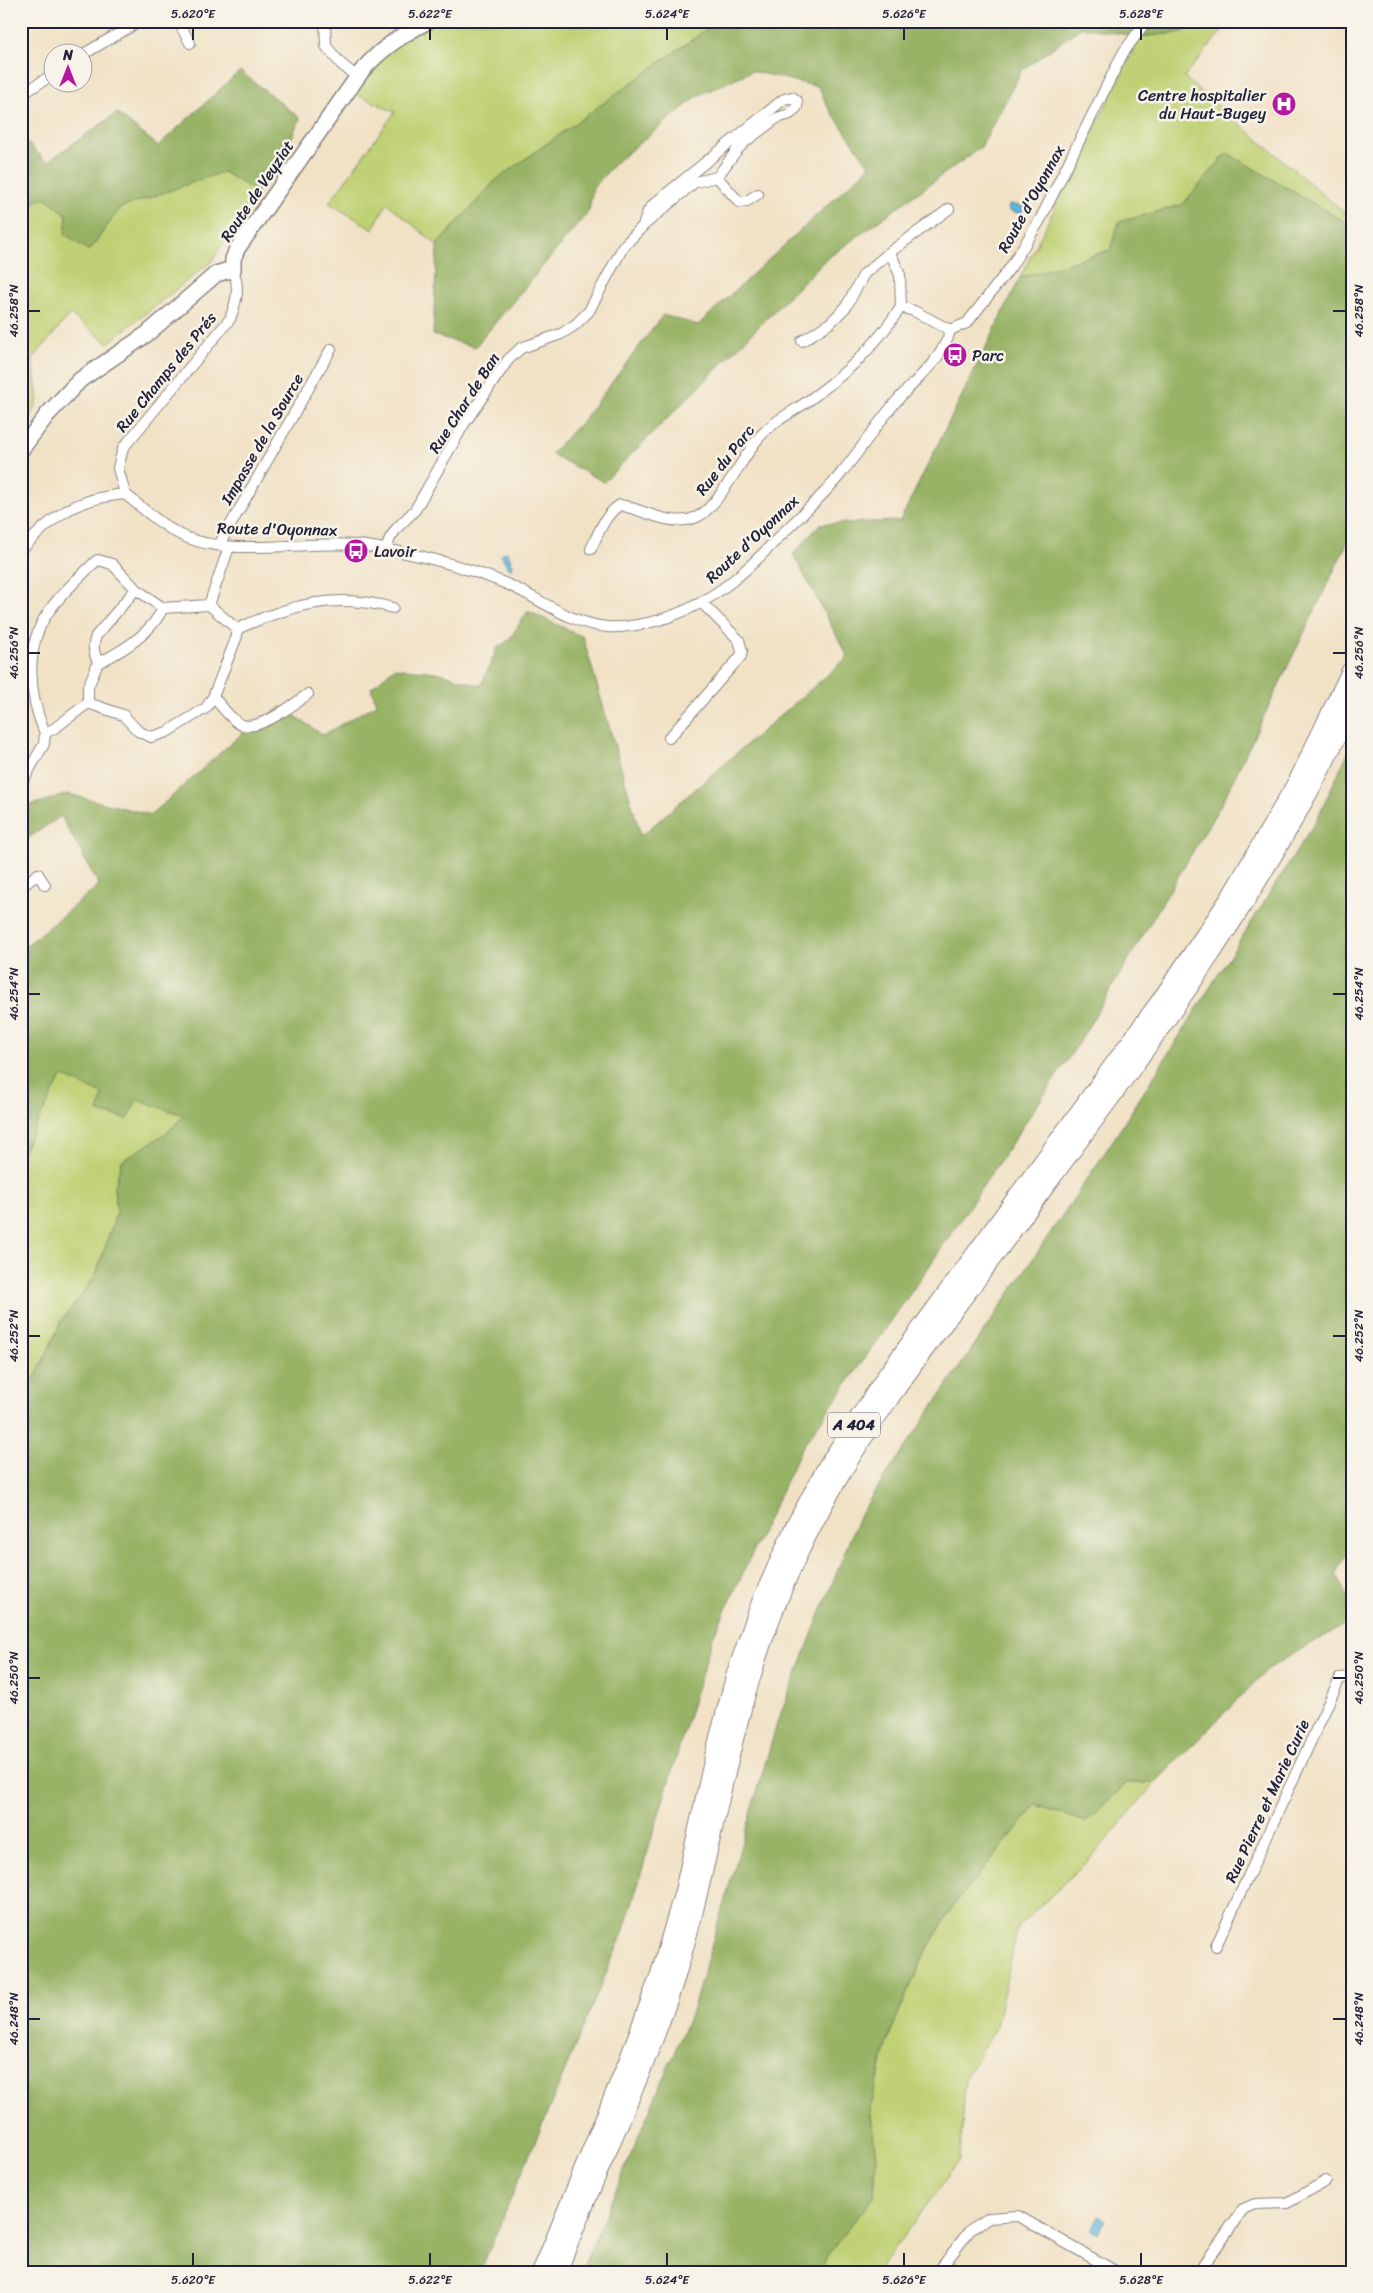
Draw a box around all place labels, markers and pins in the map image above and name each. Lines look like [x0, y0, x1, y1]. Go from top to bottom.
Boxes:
place label: Centre hospitalier du Haut-Bugey [1138, 81, 1267, 128]
hospital icon: Centre hospitalier du Haut-Bugey [1271, 91, 1297, 117]
place label: Parc [972, 341, 1004, 370]
bus stop icon: Parc [942, 342, 968, 368]
place label: Lavoir [374, 537, 417, 566]
bus stop icon: Lavoir [343, 538, 369, 564]

